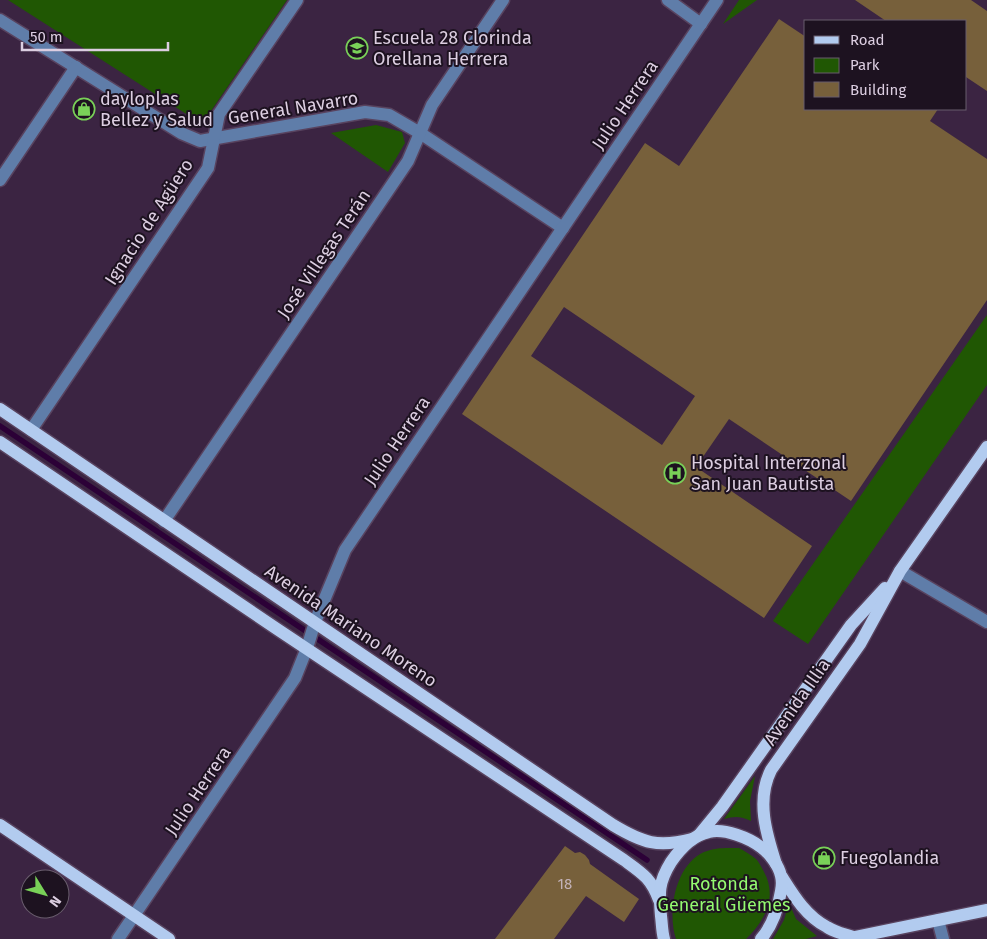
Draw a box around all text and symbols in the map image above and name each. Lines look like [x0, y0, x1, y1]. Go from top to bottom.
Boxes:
scale bar [22, 20, 169, 52]
legend [804, 20, 967, 110]
place label: Escuela 28 Clorinda Orellana Herrera [373, 27, 532, 70]
text: 50 m [30, 28, 63, 46]
text: Road [850, 31, 885, 49]
school or university icon: Escuela 28 Clorinda Orellana Herrera [345, 36, 369, 60]
street label: Julio Herrera [587, 56, 663, 154]
text: Park [850, 56, 880, 74]
text: Building [850, 81, 906, 99]
street label: General Navarro [226, 87, 360, 129]
place label: dayloplas Bellez y Salud [100, 88, 213, 131]
shop icon: dayloplas Bellez y Salud [72, 97, 96, 121]
street label: Ignacio de Agüero [100, 155, 198, 289]
street label: José Villegas Terán [273, 185, 375, 323]
street label: Julio Herrera [359, 392, 435, 490]
place label: Hospital Interzonal San Juan Bautista [691, 452, 846, 495]
hospital icon: Hospital Interzonal San Juan Bautista [663, 461, 687, 485]
street label: Avenida Mariano Moreno [261, 560, 441, 692]
street label: Avenida Illia [759, 654, 835, 750]
street label: Julio Herrera [160, 742, 236, 840]
shop icon: Fuegolandia [812, 846, 836, 870]
place label: Fuegolandia [840, 847, 939, 869]
north arrow [20, 869, 70, 919]
park label: Rotonda General Güemes [658, 873, 790, 916]
house number: 18 [558, 875, 572, 893]
text: N [45, 893, 65, 910]

